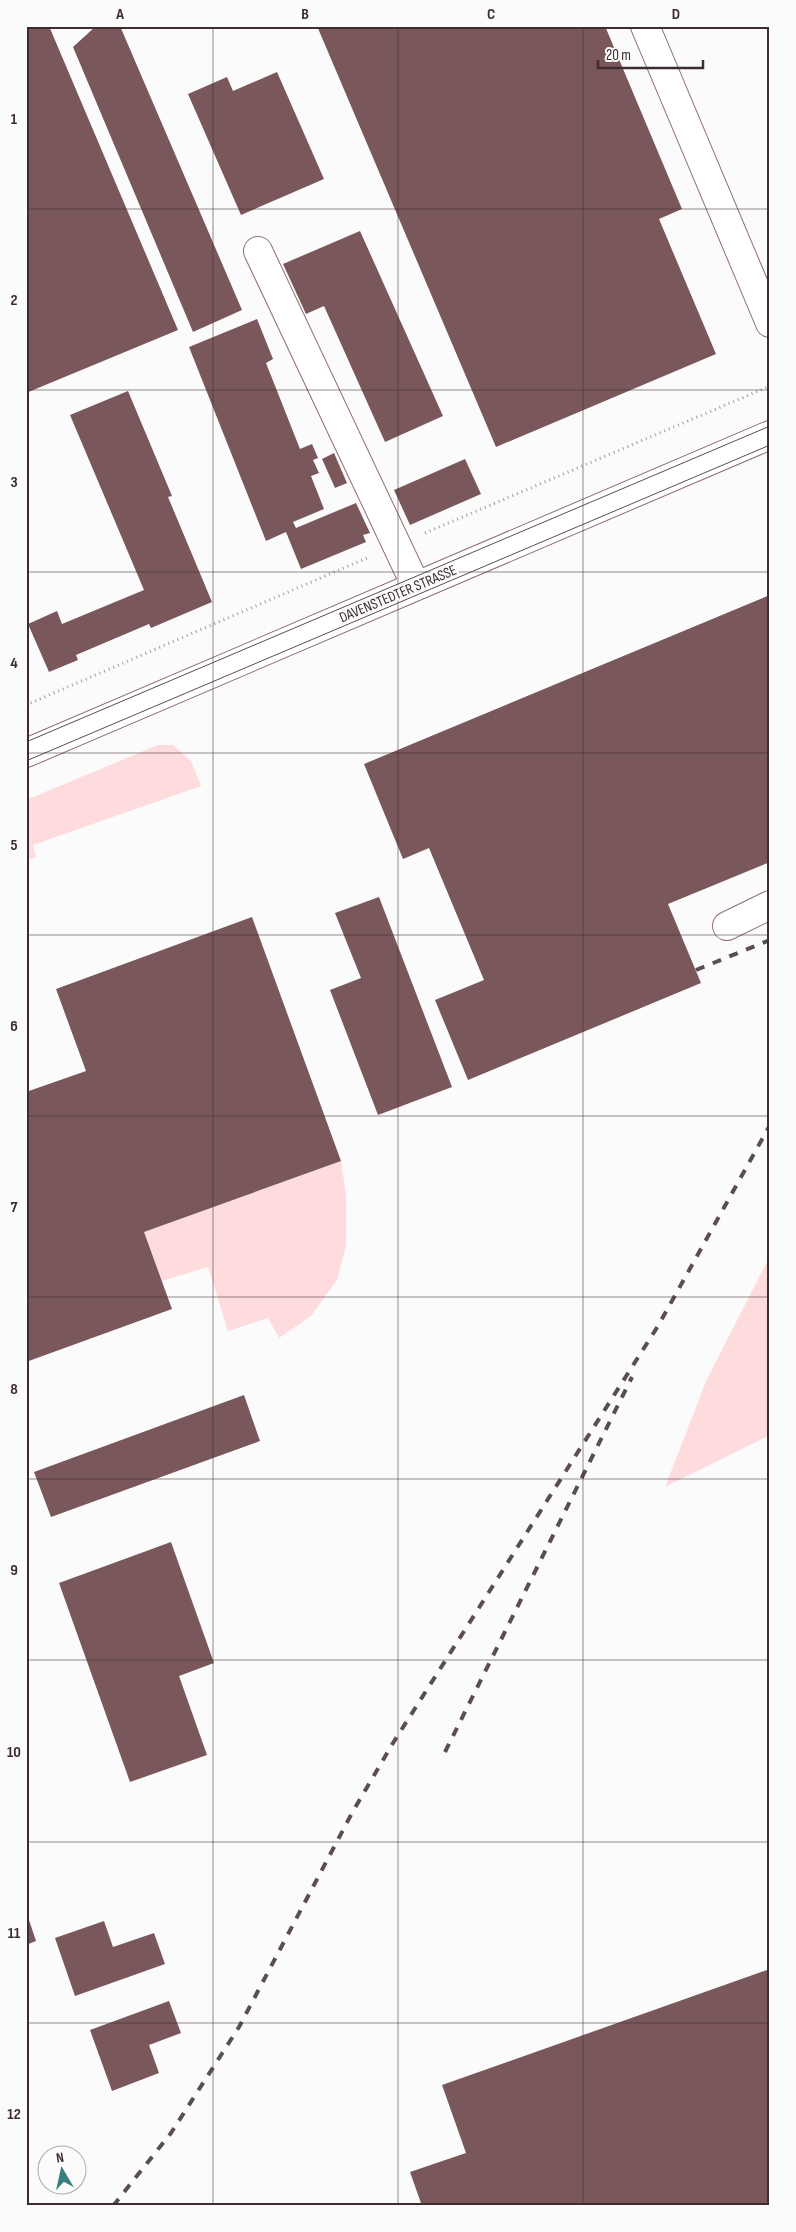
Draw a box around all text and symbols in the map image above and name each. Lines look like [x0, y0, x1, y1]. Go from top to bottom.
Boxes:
text: A [115, 5, 124, 24]
text: B [301, 5, 309, 24]
text: C [487, 5, 495, 24]
text: D [672, 5, 680, 24]
scale bar [598, 38, 704, 70]
text: 20 m [606, 46, 631, 65]
text: 1 [11, 110, 18, 129]
text: 2 [10, 291, 18, 310]
text: 3 [10, 473, 18, 492]
street label: DAVENSTEDTER STRASSE [337, 561, 459, 627]
text: 4 [10, 654, 18, 673]
text: 5 [10, 836, 18, 855]
text: 6 [10, 1017, 18, 1036]
text: 7 [11, 1198, 18, 1217]
text: 8 [10, 1380, 18, 1399]
text: 9 [10, 1561, 18, 1580]
text: 10 [7, 1743, 21, 1762]
text: 11 [8, 1924, 21, 1943]
text: 12 [7, 2105, 21, 2124]
north arrow [38, 2144, 88, 2194]
text: N [55, 2149, 65, 2167]

